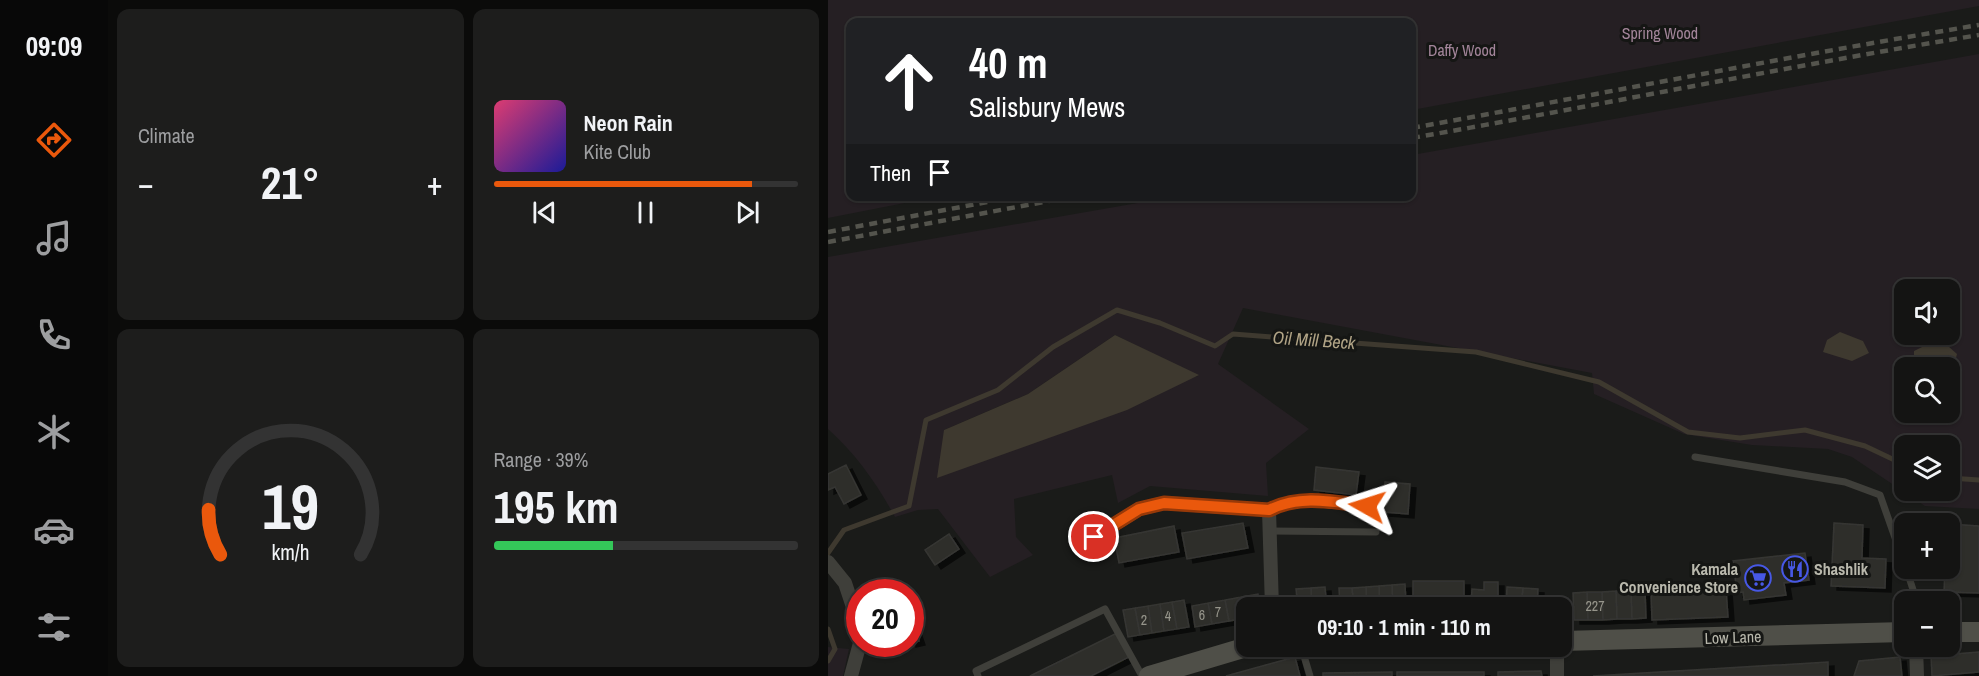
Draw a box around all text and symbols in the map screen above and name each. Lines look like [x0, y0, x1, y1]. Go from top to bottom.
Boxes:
park label: Spring Wood [1622, 22, 1698, 44]
text: 09:09 [26, 28, 82, 64]
text: 40 m [969, 35, 1048, 91]
park label: Daffy Wood [1428, 39, 1496, 61]
icon: ahead [870, 42, 948, 120]
text: Salisbury Mews [969, 89, 1125, 125]
text: Neon Rain [584, 108, 673, 138]
icon: directions [33, 119, 75, 161]
text: Climate [138, 122, 195, 149]
text: Kite Club [584, 138, 651, 165]
text: 21° [261, 152, 320, 213]
icon: arrive [923, 156, 956, 189]
text: Then [870, 158, 911, 188]
text: − [138, 161, 154, 205]
text: + [427, 161, 442, 205]
icon: previous [528, 196, 561, 229]
icon: pause [629, 196, 662, 229]
icon: next [731, 196, 764, 229]
icon: music [33, 217, 75, 259]
map controls [1894, 279, 1960, 657]
button: sound [1894, 279, 1960, 345]
icon: phone [33, 314, 75, 356]
water label: Oil Mill Beck [1272, 325, 1357, 355]
button: search [1894, 357, 1960, 423]
icon: climate [33, 411, 75, 453]
button: layers [1894, 435, 1960, 501]
text: Range · 39% [494, 446, 588, 473]
text: 19 [262, 464, 319, 548]
position arrow [1335, 474, 1399, 538]
text: 195 km [494, 476, 619, 537]
icon: car [33, 509, 75, 551]
pin [1068, 511, 1119, 562]
button: + [1894, 513, 1960, 579]
icon: arrive [1077, 520, 1110, 553]
text: km/h [271, 538, 309, 567]
restaurant icon: Shashlik [1780, 554, 1810, 584]
place label: Kamala Convenience Store [1619, 558, 1739, 598]
place label: Shashlik [1814, 558, 1869, 580]
supermarket icon: Kamala Convenience Store [1743, 563, 1773, 593]
speed limit sign: 20 [846, 579, 924, 657]
button: − [1894, 591, 1960, 657]
house number: 227 [1585, 597, 1605, 615]
house number: 7 [1215, 603, 1221, 621]
icon: filters [33, 606, 75, 648]
house number: 6 [1199, 606, 1205, 624]
house number: 4 [1165, 607, 1172, 625]
house number: 2 [1141, 611, 1147, 629]
text: 09:10 · 1 min · 110 m [1317, 612, 1491, 642]
street label: Low Lane [1704, 625, 1762, 649]

